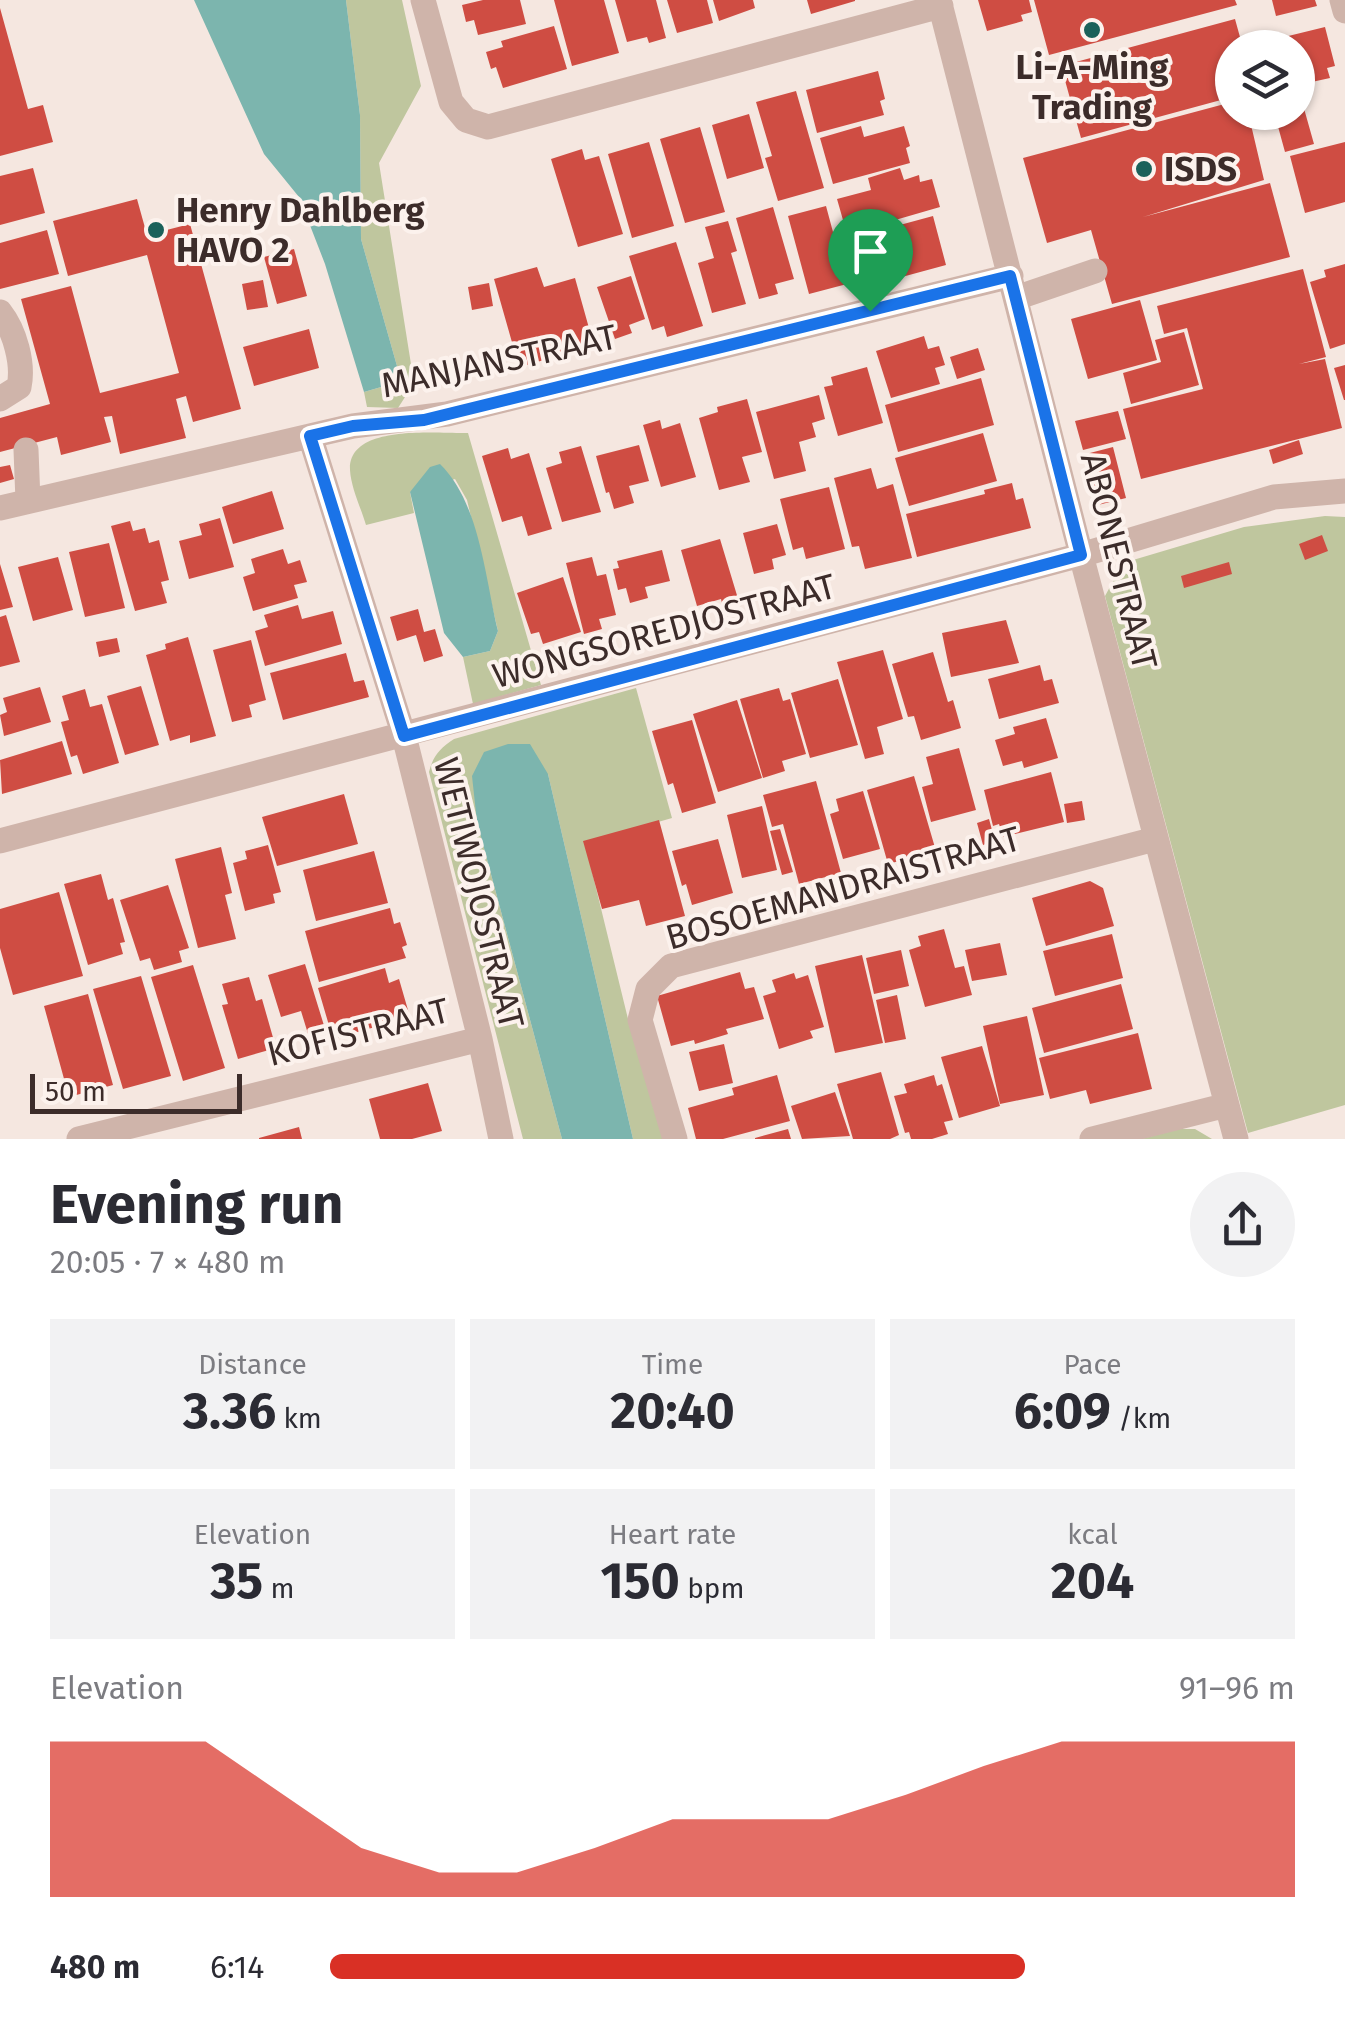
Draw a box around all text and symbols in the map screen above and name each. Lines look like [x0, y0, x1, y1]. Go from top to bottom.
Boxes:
marker: Li-A-Ming Trading [1081, 19, 1103, 41]
map controls [1215, 30, 1315, 130]
button: layers [1215, 30, 1315, 130]
place label: Li-A-Ming Trading [1015, 46, 1169, 128]
place label: ISDS [1164, 148, 1237, 190]
marker: ISDS [1133, 158, 1155, 180]
place label: Henry Dahlberg HAVO 2 [176, 189, 425, 271]
pin [828, 209, 913, 312]
marker: Henry Dahlberg HAVO 2 [145, 219, 167, 241]
icon: arrive [843, 224, 898, 279]
street label: MANJANSTRAAT [377, 316, 621, 406]
street label: ABONESTRAAT [1072, 448, 1166, 674]
street label: WONGSOREDJOSTRAAT [488, 565, 840, 697]
street label: WETIWOJOSTRAAT [425, 753, 533, 1033]
street label: BOSOEMANDRAISTRAAT [661, 817, 1025, 959]
street label: KOFISTRAAT [263, 989, 453, 1075]
scale bar [30, 1069, 242, 1114]
text: 50 m [45, 1075, 106, 1108]
text: Evening run [50, 1172, 344, 1238]
button: share [1190, 1172, 1295, 1277]
text: 20:05 · 7 × 480 m [50, 1243, 286, 1281]
text: Distance [198, 1348, 307, 1381]
text: Time [642, 1348, 703, 1381]
text: Pace [1063, 1348, 1122, 1381]
text: 3.36 [183, 1381, 276, 1441]
text: 20:40 [610, 1381, 735, 1441]
text: 6:09 [1014, 1381, 1111, 1441]
text: km [276, 1402, 322, 1435]
text: /km [1111, 1402, 1171, 1435]
text: Elevation [194, 1518, 311, 1551]
text: Heart rate [609, 1518, 736, 1551]
text: kcal [1067, 1518, 1118, 1551]
text: 35 [210, 1551, 263, 1611]
text: 150 [601, 1551, 680, 1611]
text: 204 [1051, 1551, 1134, 1611]
text: m [263, 1572, 295, 1605]
text: bpm [680, 1572, 744, 1605]
text: Elevation [50, 1669, 184, 1707]
text: 91–96 m [1179, 1669, 1295, 1707]
text: 480 m [50, 1948, 140, 1986]
text: 6:14 [210, 1948, 264, 1986]

